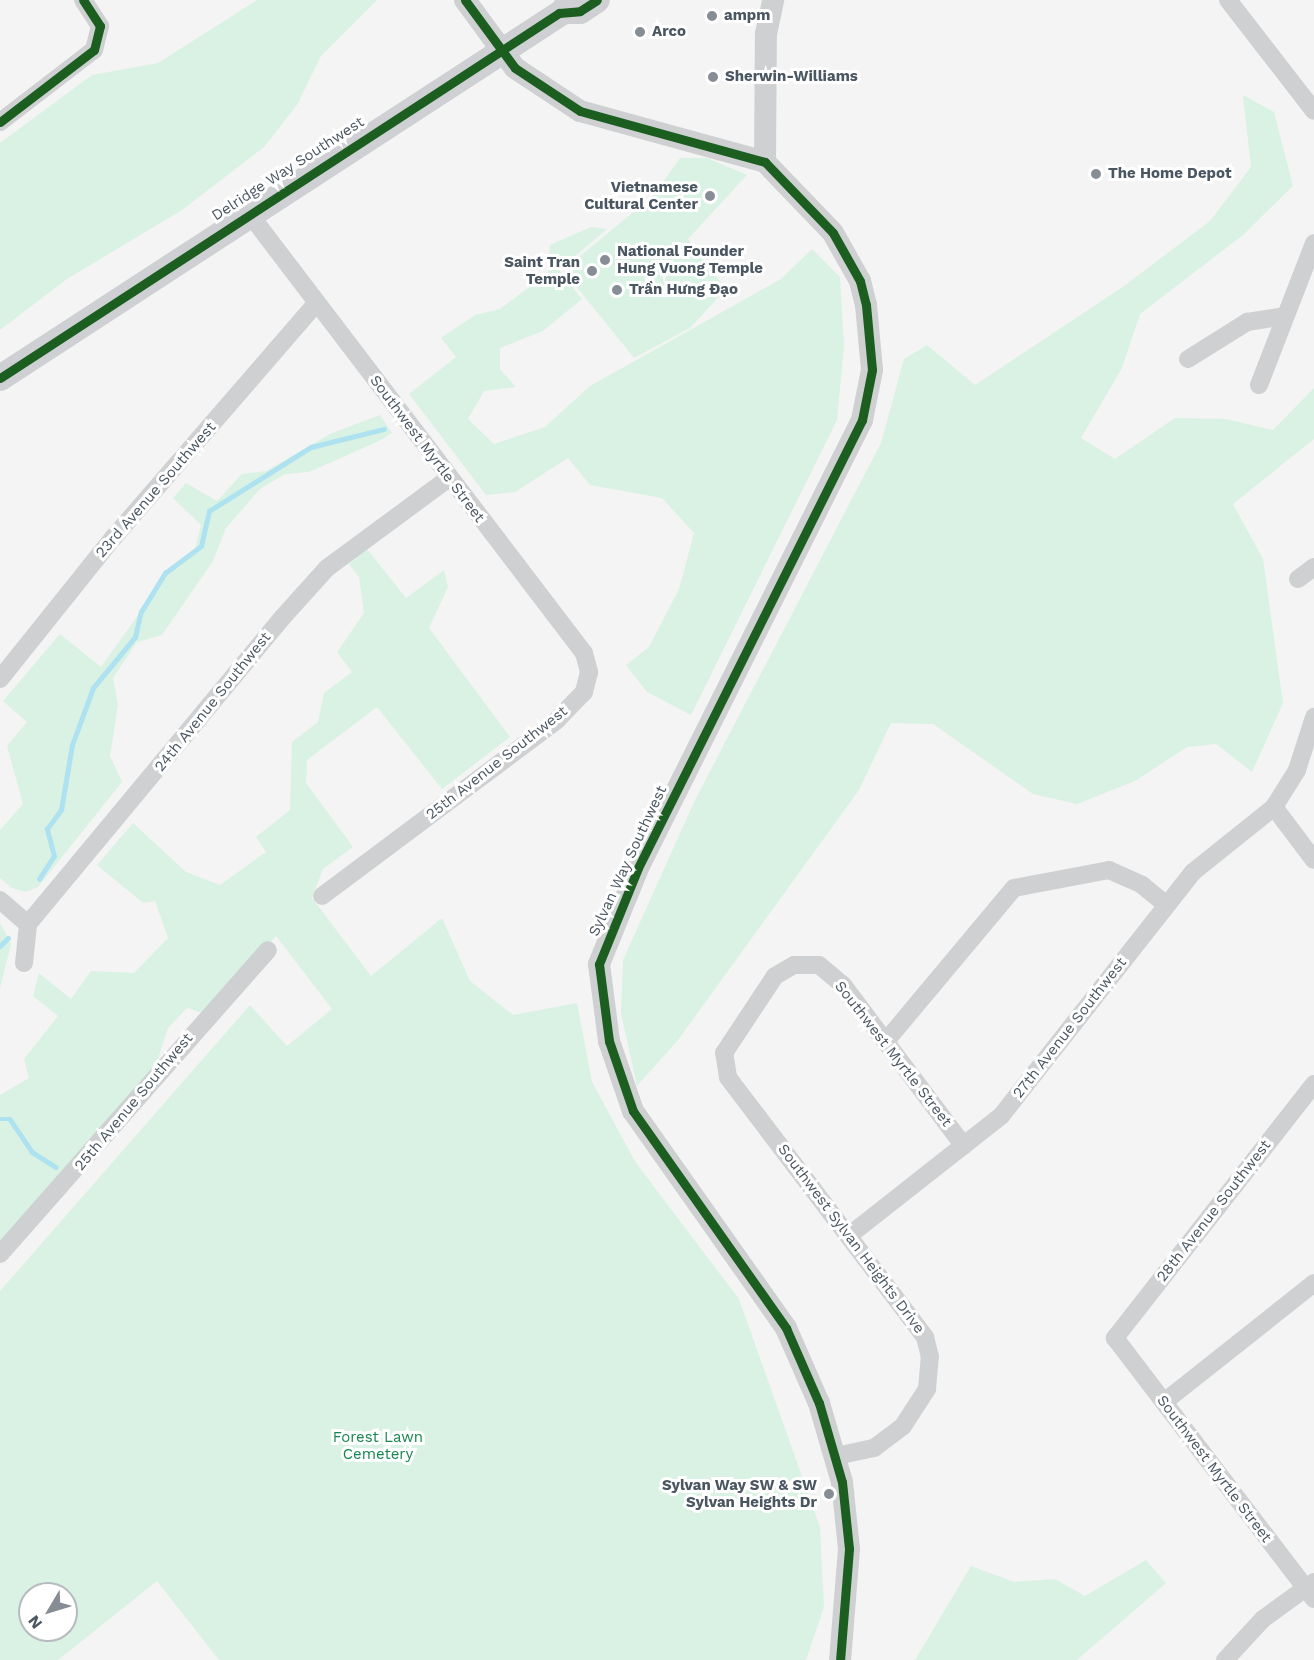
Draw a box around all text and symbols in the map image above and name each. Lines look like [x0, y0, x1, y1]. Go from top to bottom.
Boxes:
place label: ampm [724, 7, 770, 25]
marker: ampm [705, 9, 719, 23]
place label: Arco [652, 23, 686, 41]
marker: Arco [633, 25, 647, 39]
place label: Sherwin-Williams [725, 68, 858, 86]
marker: Sherwin-Williams [706, 70, 720, 84]
street label: Delridge Way Southwest [208, 113, 368, 225]
place label: The Home Depot [1108, 165, 1231, 183]
marker: The Home Depot [1089, 167, 1103, 181]
place label: Vietnamese Cultural Center [584, 178, 698, 213]
marker: Vietnamese Cultural Center [703, 189, 717, 203]
place label: National Founder Hung Vuong Temple [617, 242, 764, 277]
place label: Saint Tran Temple [504, 253, 580, 288]
marker: National Founder Hung Vuong Temple [598, 253, 612, 267]
marker: Saint Tran Temple [585, 264, 599, 278]
place label: Trần Hưng Đạo [629, 281, 738, 299]
marker: Trần Hưng Đạo [610, 283, 624, 297]
street label: Southwest Myrtle Street [366, 372, 488, 526]
street label: 23rd Avenue Southwest [92, 418, 220, 562]
street label: 24th Avenue Southwest [151, 628, 275, 776]
street label: 25th Avenue Southwest [423, 702, 571, 824]
street label: Sylvan Way Southwest [585, 782, 671, 940]
street label: 27th Avenue Southwest [1009, 954, 1131, 1102]
street label: Southwest Myrtle Street [831, 978, 955, 1130]
street label: 25th Avenue Southwest [71, 1029, 197, 1175]
street label: 28th Avenue Southwest [1153, 1136, 1275, 1286]
street label: Southwest Sylvan Heights Drive [774, 1141, 928, 1337]
street label: Southwest Myrtle Street [1153, 1392, 1275, 1546]
park label: Forest Lawn Cemetery [333, 1428, 423, 1463]
place label: Sylvan Way SW & SW Sylvan Heights Dr [661, 1476, 817, 1511]
marker: Sylvan Way SW & SW Sylvan Heights Dr [822, 1487, 836, 1501]
north arrow [18, 1582, 78, 1642]
text: N [24, 1612, 46, 1633]

